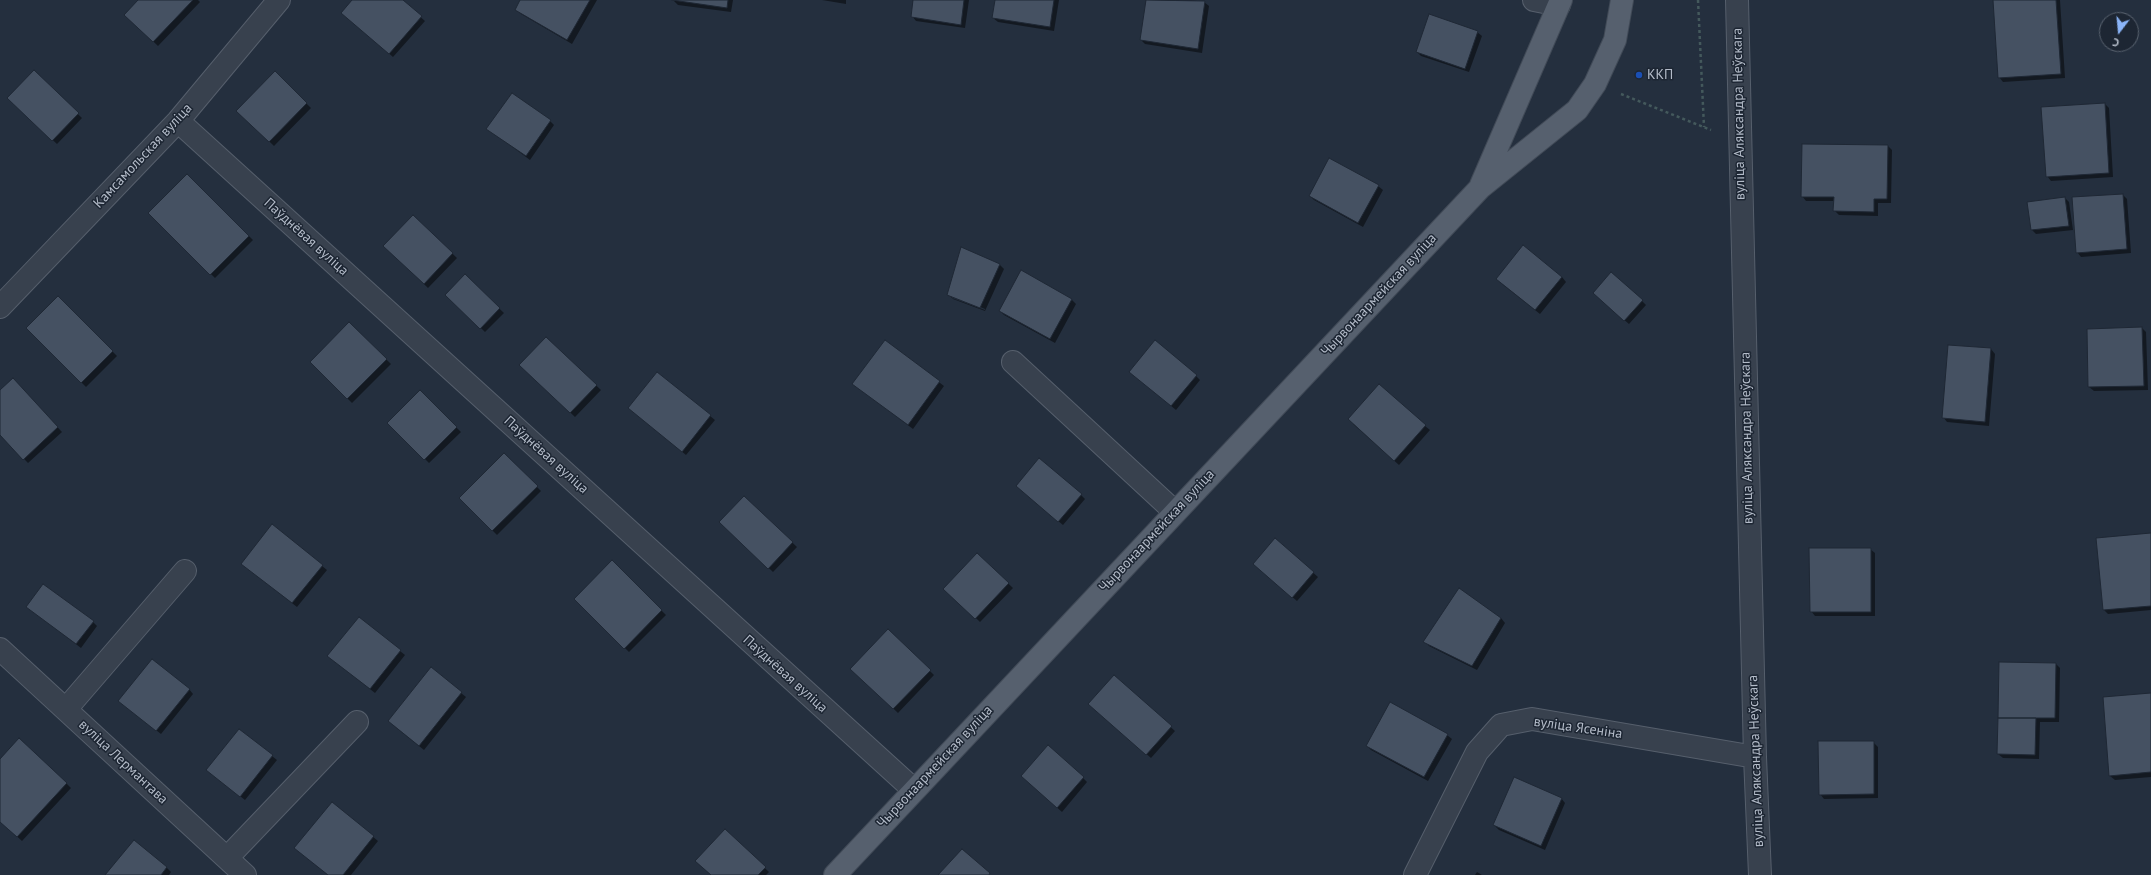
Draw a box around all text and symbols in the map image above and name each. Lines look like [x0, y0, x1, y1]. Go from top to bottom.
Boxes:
north arrow [2099, 12, 2139, 52]
street label: вуліца Аляксандра Неўскага [1729, 28, 1749, 200]
text: С [2111, 35, 2121, 50]
place label: ККП [1647, 67, 1673, 83]
marker: ККП [1634, 70, 1644, 80]
street label: Камсамольская вуліца [90, 100, 196, 212]
street label: Паўднёвая вуліца [260, 195, 352, 279]
street label: Чырвонаармейская вуліца [1318, 230, 1440, 360]
street label: вуліца Аляксандра Неўскага [1737, 352, 1757, 524]
street label: Паўднёвая вуліца [500, 413, 592, 497]
street label: Чырвонаармейская вуліца [1096, 466, 1218, 596]
street label: Паўднёвая вуліца [739, 632, 831, 716]
street label: вуліца Аляксандра Неўскага [1745, 675, 1767, 847]
street label: Чырвонаармейская вуліца [874, 702, 996, 832]
street label: вуліца Ясеніна [1533, 713, 1623, 743]
street label: вуліца Лермантава [75, 716, 171, 808]

